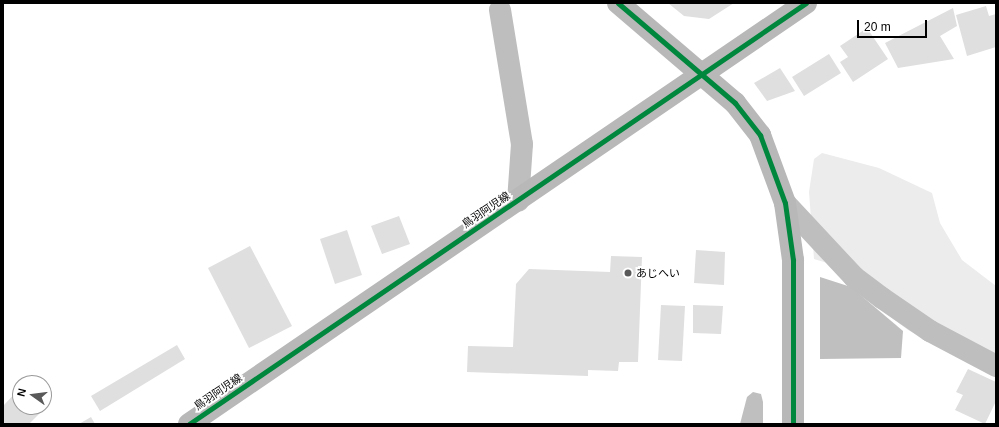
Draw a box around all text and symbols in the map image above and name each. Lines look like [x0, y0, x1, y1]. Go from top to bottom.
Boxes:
scale bar [859, 12, 929, 38]
text: 20 m [864, 20, 891, 34]
street label: 鳥羽阿児線 [460, 189, 512, 231]
place label: あじへい [636, 266, 680, 280]
marker: あじへい [623, 268, 633, 278]
street label: 鳥羽阿児線 [192, 371, 244, 413]
north arrow [12, 375, 52, 415]
text: N [15, 387, 28, 398]

